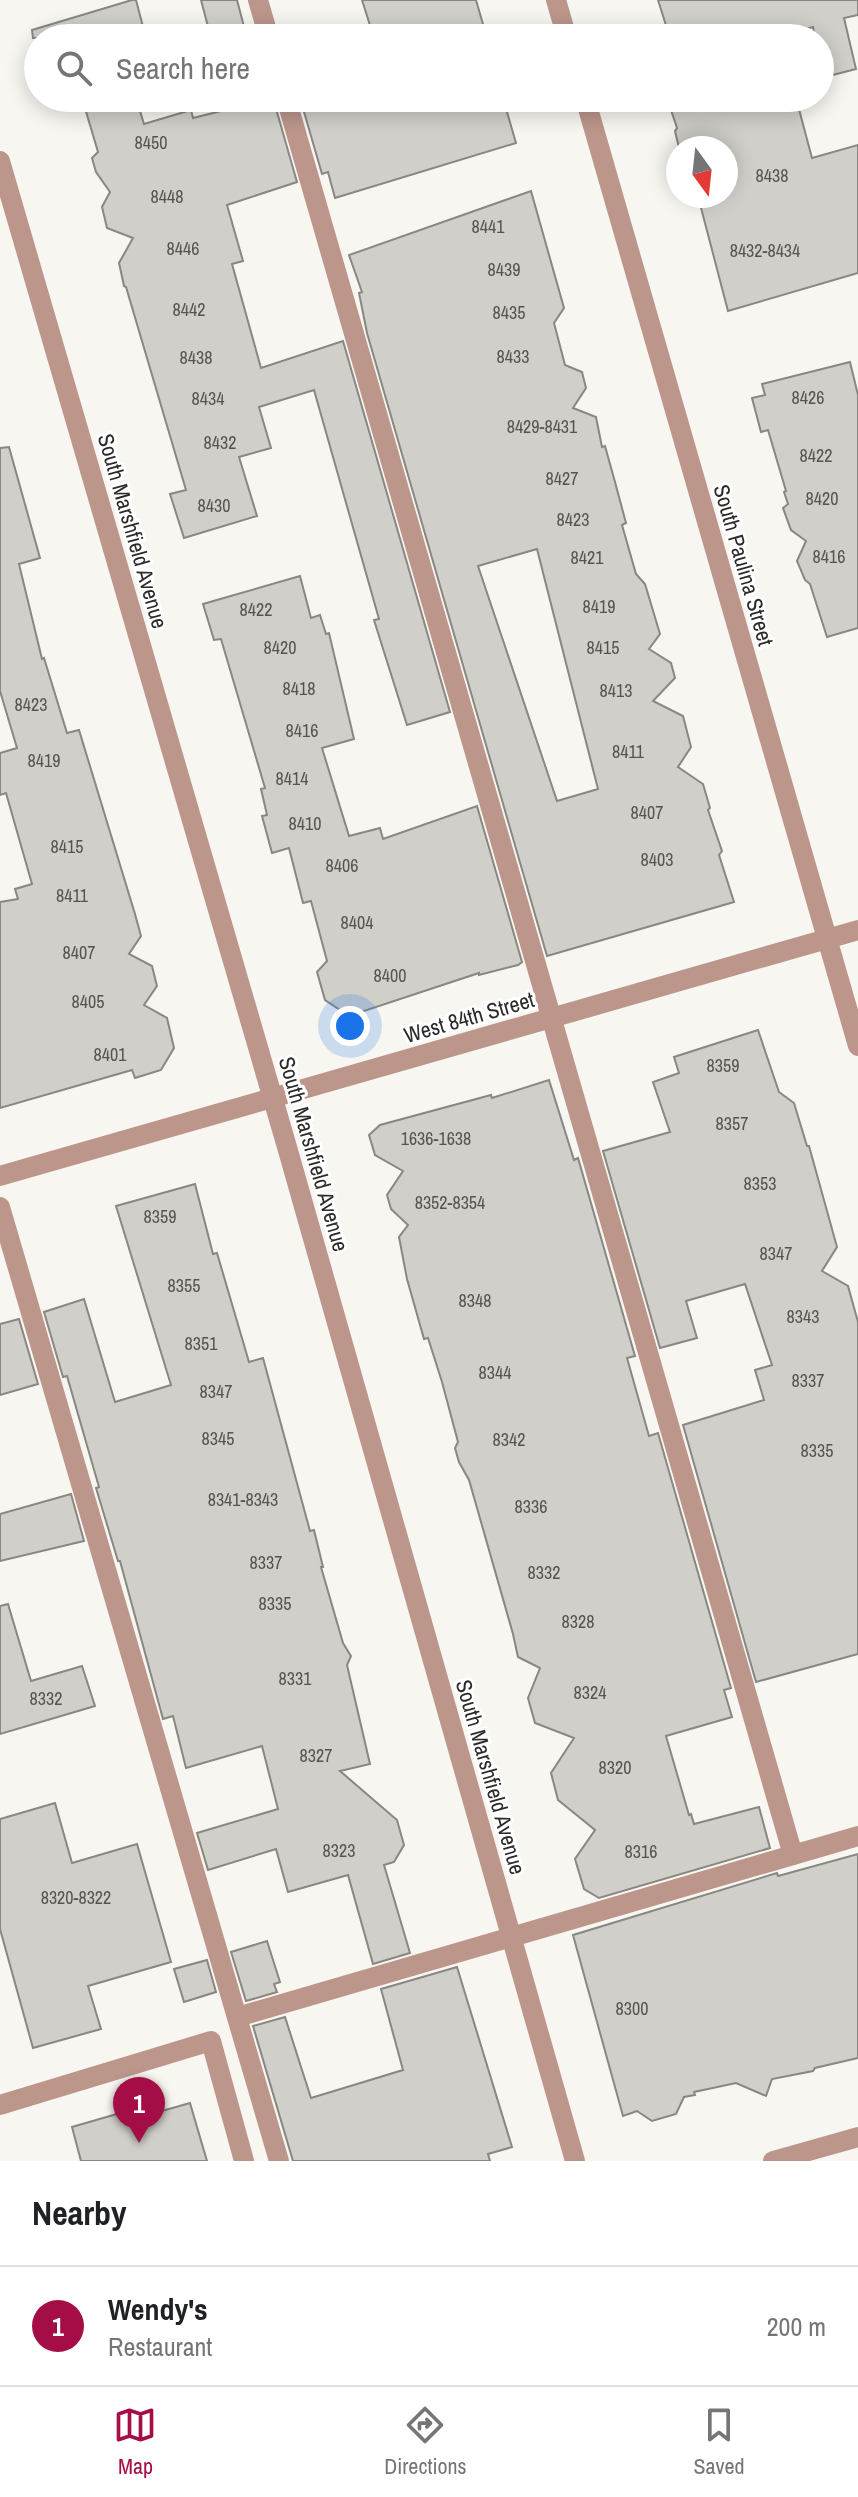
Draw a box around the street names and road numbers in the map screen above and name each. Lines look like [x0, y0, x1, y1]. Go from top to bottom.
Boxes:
street label: South Marshfield Avenue [91, 430, 175, 632]
street label: South Paulina Street [707, 481, 781, 649]
street label: West 84th Street [400, 984, 538, 1050]
street label: South Marshfield Avenue [272, 1053, 356, 1255]
street label: South Marshfield Avenue [449, 1676, 533, 1878]

